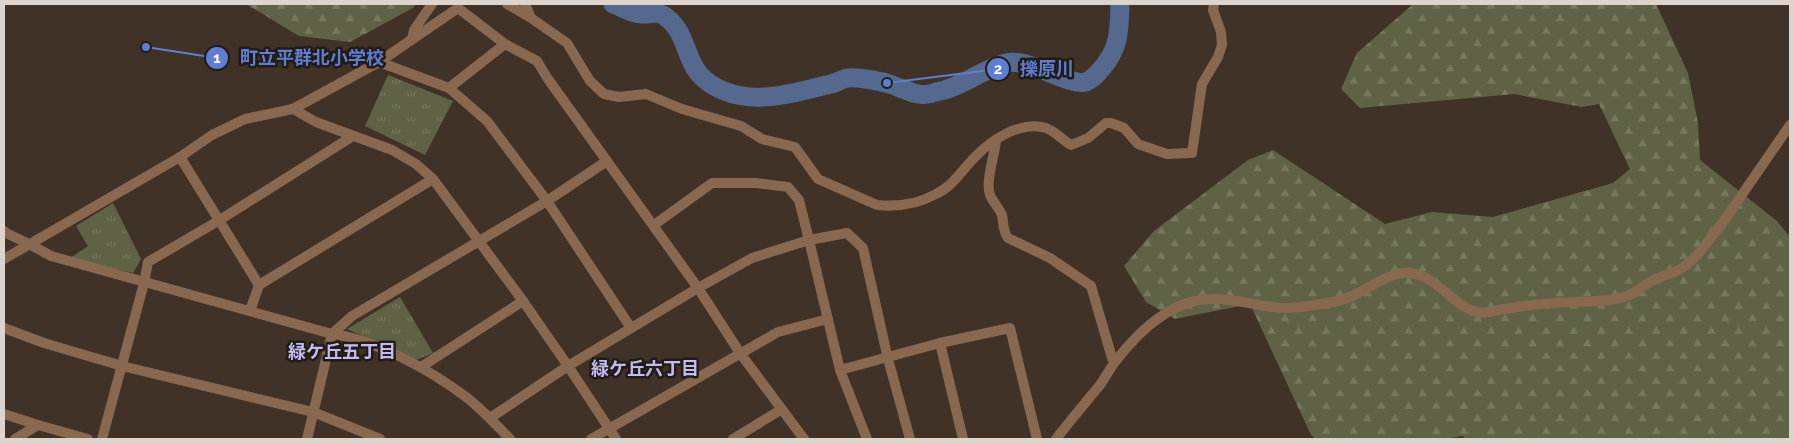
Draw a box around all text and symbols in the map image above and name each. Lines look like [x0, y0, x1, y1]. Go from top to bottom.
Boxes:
callout: 町立平群北小学校 [205, 42, 394, 75]
text: 町立平群北小学校 [240, 47, 384, 68]
text: 1 [213, 49, 221, 67]
callout: 擽原川 [985, 52, 1084, 85]
text: 擽原川 [1020, 58, 1074, 79]
text: 2 [994, 60, 1002, 78]
district label: 緑ケ丘五丁目 [288, 341, 396, 362]
district label: 緑ケ丘六丁目 [591, 358, 699, 379]

